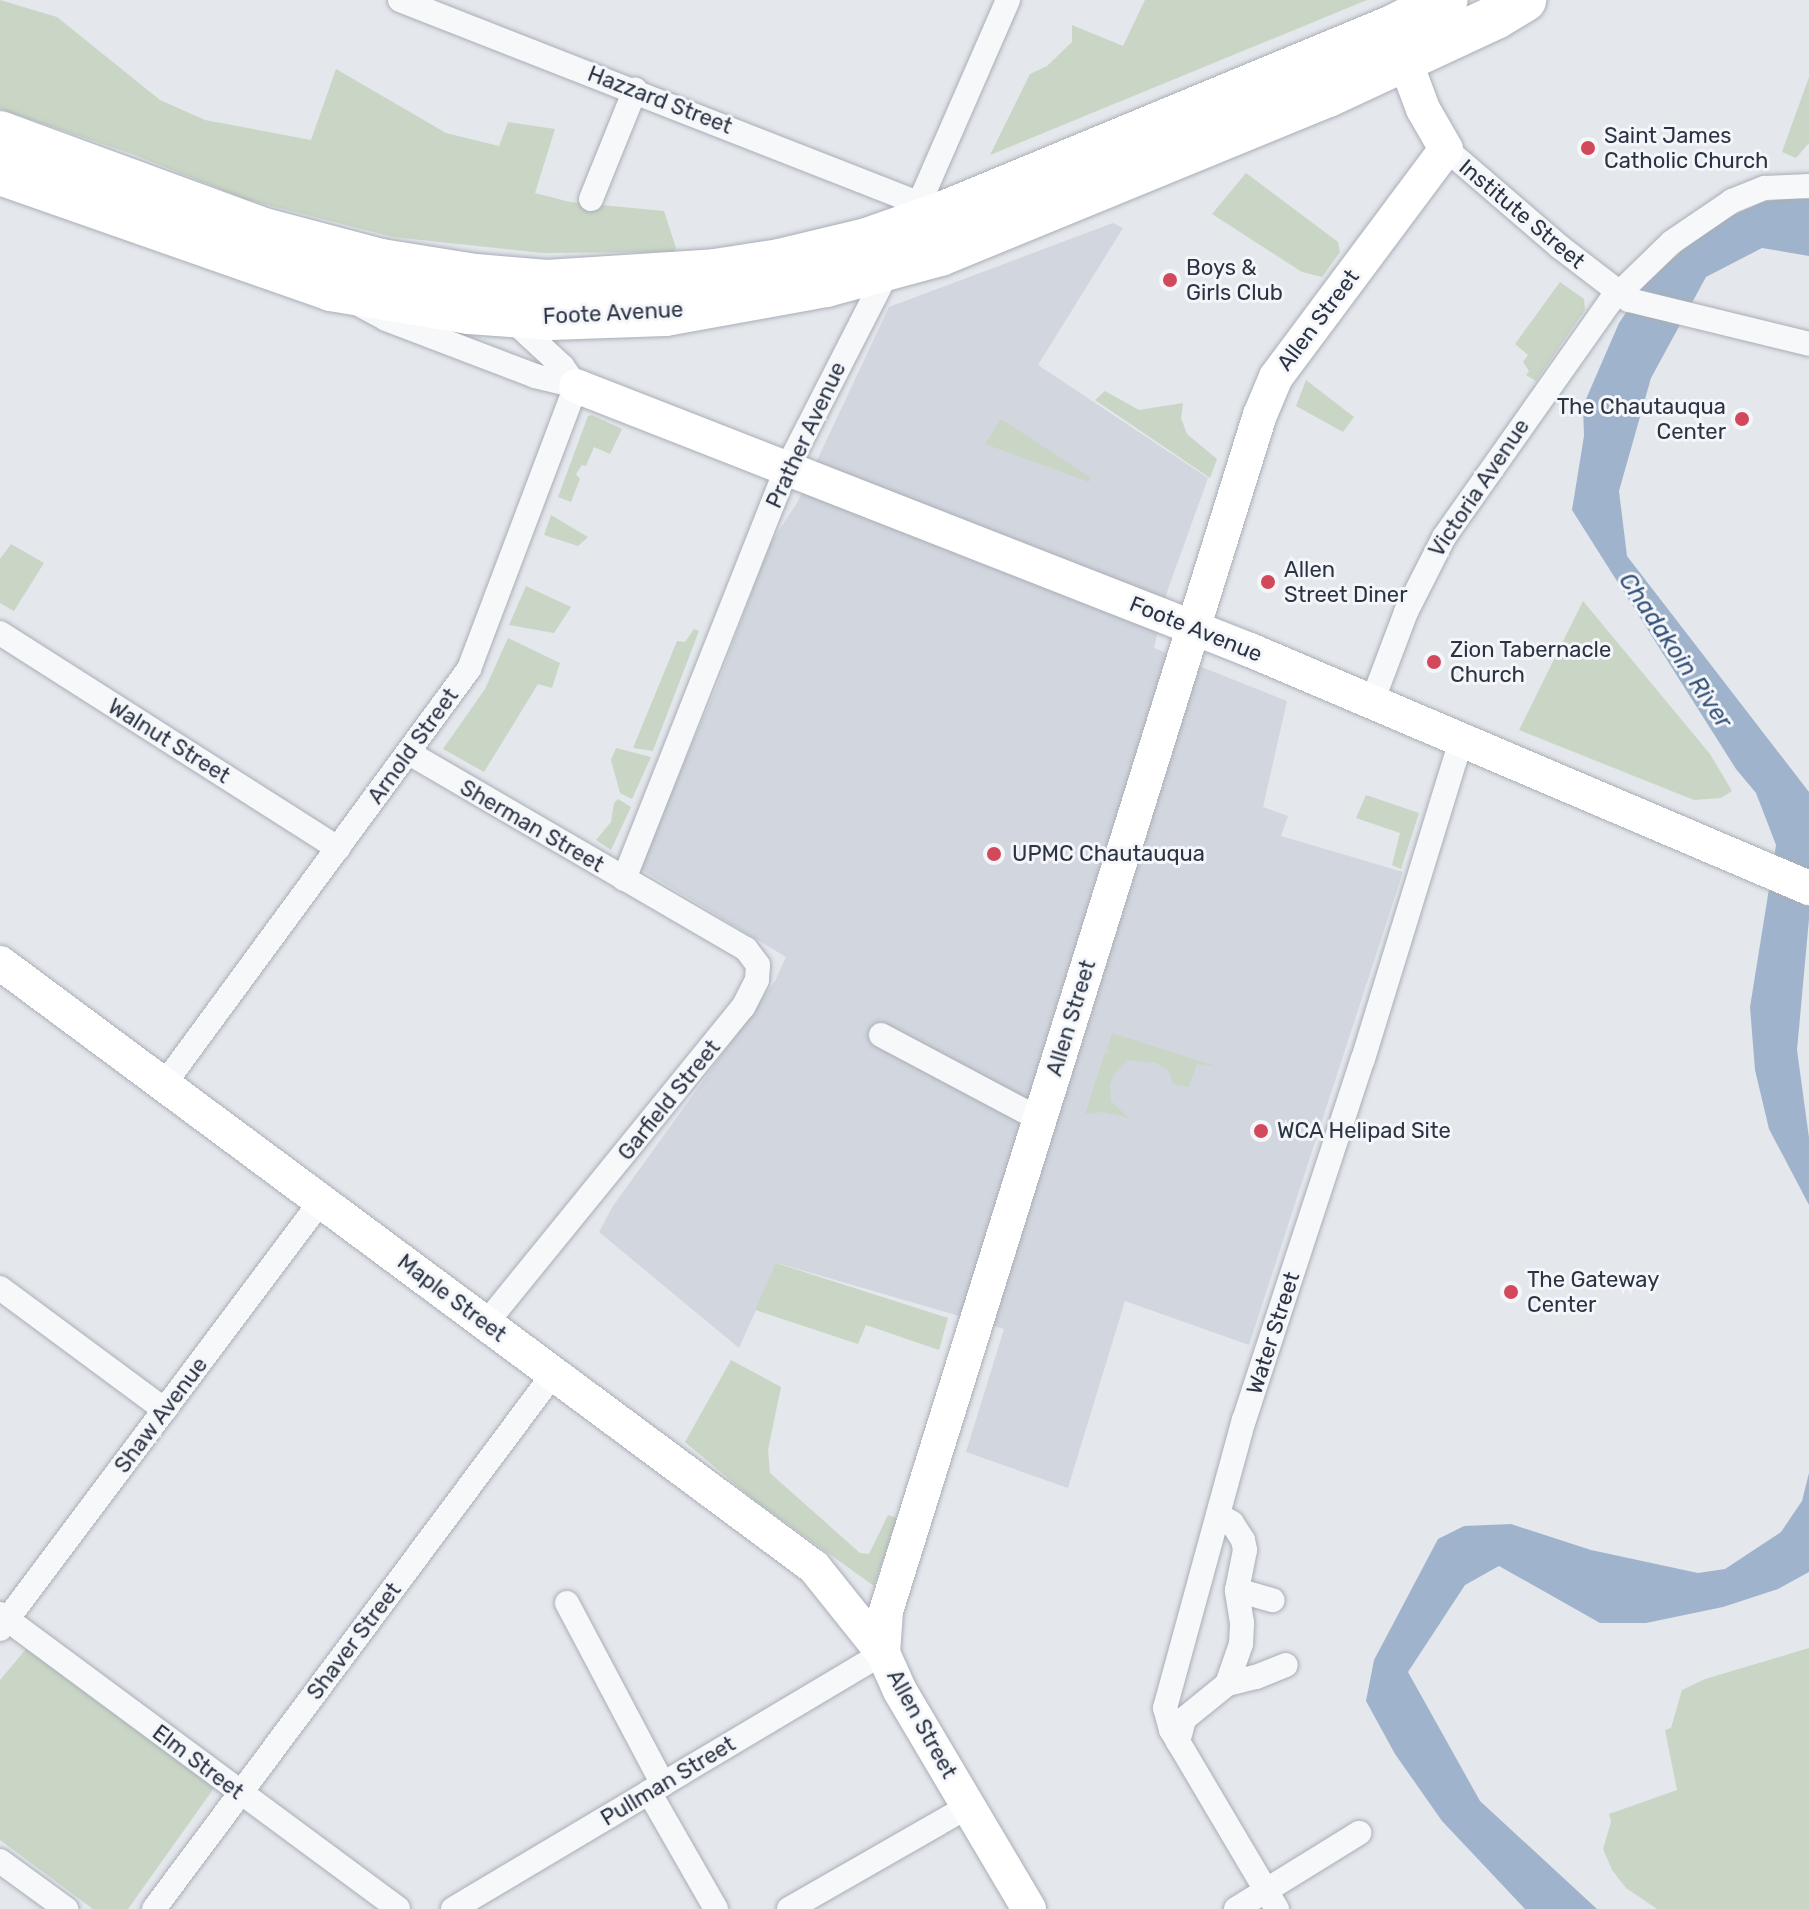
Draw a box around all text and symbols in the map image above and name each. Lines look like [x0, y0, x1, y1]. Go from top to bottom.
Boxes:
street label: Hazzard Street [584, 60, 736, 140]
place label: Saint James Catholic Church [1604, 122, 1769, 174]
marker: Saint James Catholic Church [1579, 139, 1597, 157]
street label: Institute Street [1454, 154, 1590, 274]
place label: Boys & Girls Club [1186, 254, 1283, 306]
street label: Allen Street [1271, 264, 1365, 376]
marker: Boys & Girls Club [1161, 271, 1179, 289]
street label: Foote Avenue [542, 296, 684, 330]
street label: Prather Avenue [760, 357, 852, 513]
place label: The Chautauqua Center [1557, 393, 1726, 444]
marker: The Chautauqua Center [1733, 410, 1751, 428]
street label: Victoria Avenue [1423, 414, 1535, 562]
place label: Allen Street Diner [1284, 556, 1407, 608]
water label: Chadakoin River [1612, 568, 1738, 734]
marker: Allen Street Diner [1259, 573, 1277, 591]
street label: Foote Avenue [1126, 590, 1266, 668]
place label: Zion Tabernacle Church [1450, 636, 1612, 688]
marker: Zion Tabernacle Church [1425, 653, 1443, 671]
street label: Arnold Street [362, 683, 464, 809]
street label: Walnut Street [103, 693, 235, 789]
street label: Sherman Street [455, 774, 609, 878]
place label: UPMC Chautauqua [1012, 841, 1205, 867]
marker: UPMC Chautauqua [983, 843, 1005, 865]
street label: Allen Street [1041, 957, 1101, 1079]
street label: Garfield Street [612, 1034, 726, 1166]
place label: WCA Helipad Site [1277, 1118, 1451, 1144]
marker: WCA Helipad Site [1252, 1122, 1270, 1140]
street label: Maple Street [392, 1249, 512, 1347]
place label: The Gateway Center [1527, 1266, 1659, 1318]
street label: Water Street [1241, 1268, 1305, 1398]
marker: The Gateway Center [1502, 1283, 1520, 1301]
street label: Shaw Avenue [109, 1351, 213, 1479]
street label: Shaver Street [301, 1577, 407, 1705]
street label: Allen Street [881, 1665, 963, 1783]
street label: Elm Street [147, 1719, 249, 1805]
street label: Pullman Street [596, 1731, 740, 1831]

